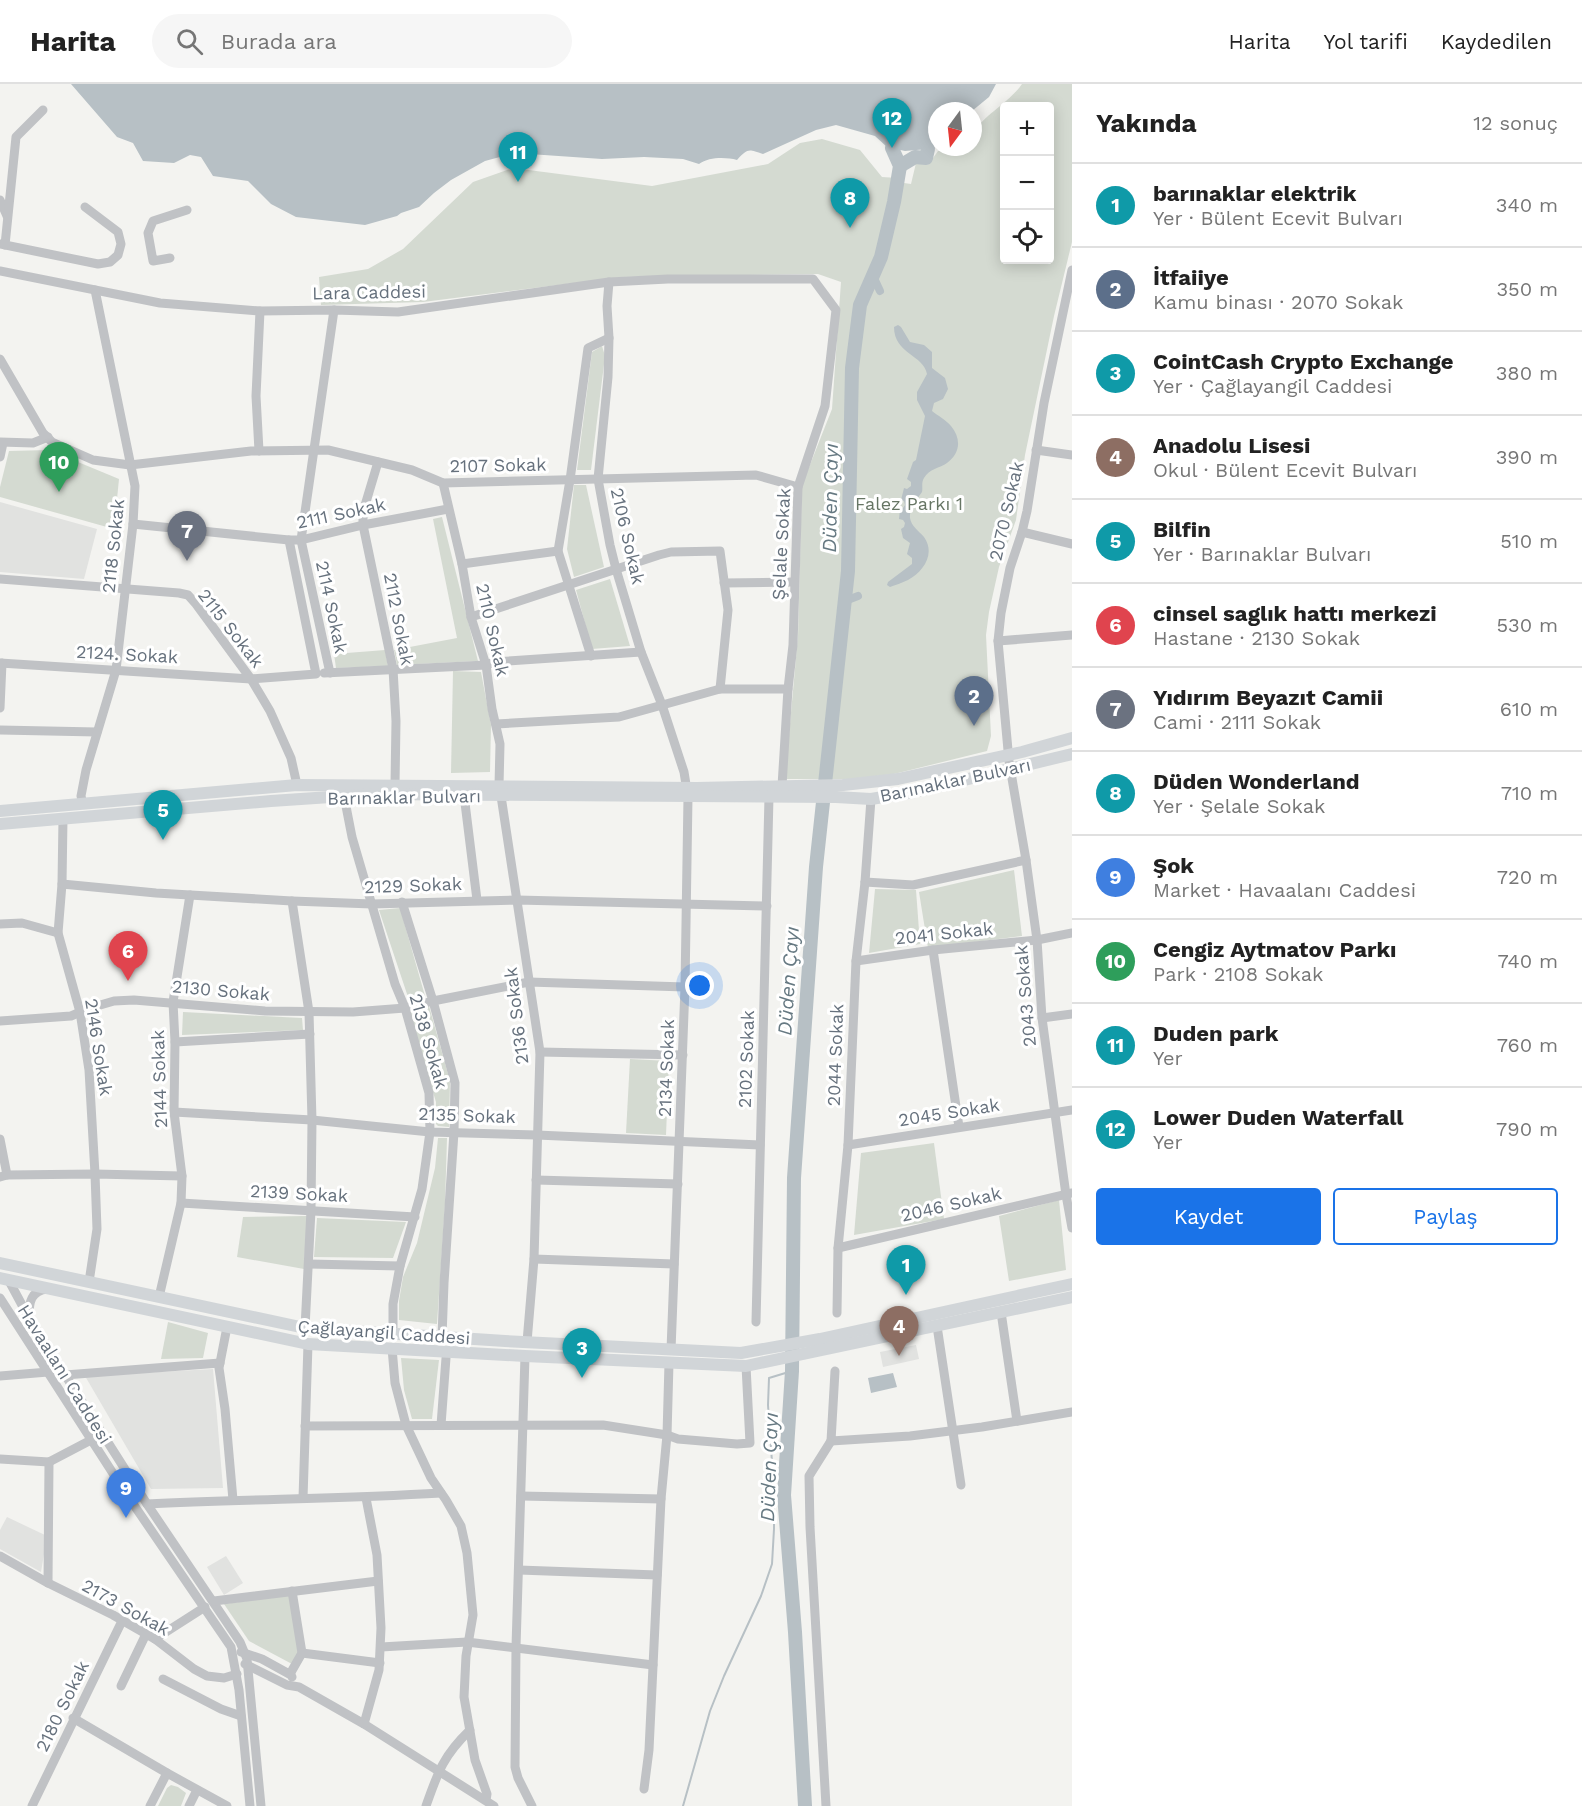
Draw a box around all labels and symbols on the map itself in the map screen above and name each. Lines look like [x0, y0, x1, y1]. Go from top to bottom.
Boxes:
pin: 12 [872, 98, 912, 148]
north arrow [928, 102, 982, 156]
pin: 11 [498, 132, 538, 182]
pin: 8 [830, 178, 870, 228]
street label: Lara Caddesi [312, 281, 426, 303]
pin: 10 [40, 442, 78, 492]
water label: Düden Çayı [817, 443, 843, 553]
street label: 2107 Sokak [449, 454, 547, 476]
street label: 2070 Sokak [984, 459, 1028, 563]
street label: 2106 Sokak [607, 486, 649, 586]
street label: Şelale Sokak [768, 487, 794, 601]
street label: 2111 Sokak [295, 493, 387, 533]
park label: Falez Parkı 1 [855, 493, 963, 514]
street label: 2118 Sokak [98, 498, 128, 594]
pin: 7 [168, 512, 207, 561]
street label: 2114 Sokak [312, 559, 352, 655]
street label: 2112 Sokak [380, 571, 418, 667]
street label: 2110 Sokak [472, 582, 514, 678]
street label: 2115 Sokak [194, 585, 268, 671]
street label: 2124. Sokak [76, 641, 178, 667]
pin: 2 [954, 676, 994, 726]
street label: Barınaklar Bulvarı [878, 754, 1032, 806]
street label: Barınaklar Bulvarı [327, 785, 481, 809]
pin: 5 [144, 790, 182, 840]
street label: 2129 Sokak [364, 873, 462, 897]
street label: 2041 Sokak [894, 917, 994, 949]
water label: Düden Çayı [772, 926, 804, 1036]
pin: 6 [108, 932, 148, 981]
street label: 2043 Sokak [1010, 944, 1040, 1048]
street label: 2136 Sokak [500, 966, 532, 1066]
your location [685, 971, 714, 1000]
street label: 2130 Sokak [171, 975, 271, 1005]
street label: 2138 Sokak [405, 991, 453, 1091]
street label: 2146 Sokak [81, 997, 117, 1097]
street label: 2044 Sokak [823, 1003, 847, 1107]
street label: 2102 Sokak [734, 1010, 758, 1108]
street label: 2134 Sokak [654, 1019, 678, 1117]
street label: 2144 Sokak [147, 1029, 171, 1129]
street label: 2045 Sokak [897, 1094, 1001, 1130]
street label: 2135 Sokak [418, 1103, 516, 1127]
street label: 2139 Sokak [250, 1180, 348, 1206]
street label: 2046 Sokak [899, 1182, 1003, 1226]
pin: 1 [886, 1246, 926, 1295]
street label: Havaalanı Caddesi [14, 1301, 116, 1447]
pin: 4 [880, 1306, 918, 1356]
street label: Çağlayangil Caddesi [297, 1315, 471, 1349]
pin: 3 [562, 1328, 602, 1378]
water label: Düden Çayı [755, 1412, 783, 1522]
pin: 9 [106, 1468, 146, 1518]
street label: 2173 Sokak [78, 1574, 174, 1640]
street label: 2180 Sokak [31, 1657, 93, 1755]

